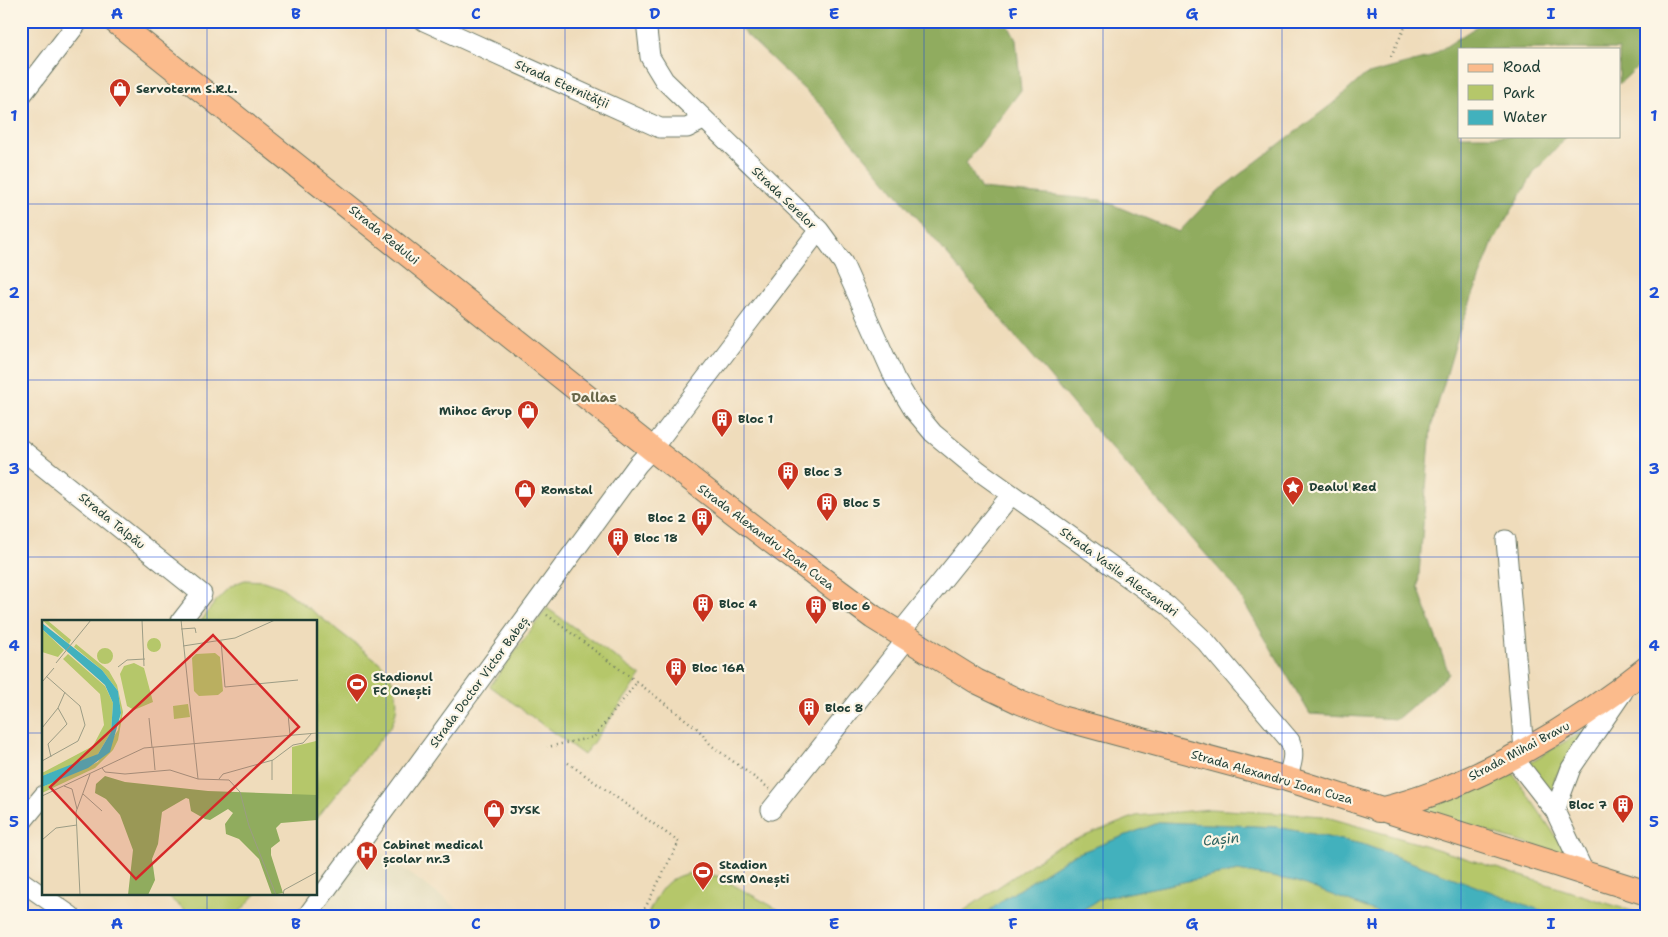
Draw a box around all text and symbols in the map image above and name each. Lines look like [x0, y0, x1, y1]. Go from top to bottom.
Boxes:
text: A [111, 3, 123, 24]
text: B [291, 3, 301, 24]
text: C [471, 3, 481, 24]
text: D [649, 3, 661, 24]
text: E [829, 3, 839, 24]
text: F [1008, 3, 1018, 24]
text: G [1186, 3, 1199, 24]
text: H [1366, 3, 1378, 24]
text: I [1547, 3, 1556, 24]
legend [1458, 48, 1620, 138]
street label: Strada Eternității [512, 56, 612, 112]
text: Road [1503, 57, 1541, 77]
shop icon: Servoterm S.R.L. [108, 77, 132, 108]
place label: Servoterm S.R.L. [136, 81, 238, 97]
text: Park [1503, 83, 1535, 103]
text: 1 [10, 105, 18, 126]
text: 1 [1650, 105, 1658, 126]
text: Water [1503, 107, 1547, 127]
street label: Strada Serelor [748, 163, 820, 233]
street label: Strada Redului [346, 202, 422, 268]
text: 2 [8, 282, 20, 303]
text: 2 [1648, 282, 1660, 303]
district label: Dallas [571, 388, 617, 406]
shop icon: Mihoc Grup [516, 399, 540, 430]
place label: Mihoc Grup [439, 403, 512, 419]
building icon: Bloc 1 [710, 407, 734, 438]
place label: Bloc 1 [738, 411, 773, 427]
text: 3 [8, 458, 20, 479]
text: 3 [1648, 458, 1660, 479]
building icon: Bloc 3 [776, 460, 800, 491]
place label: Bloc 3 [804, 464, 842, 480]
place icon: Dealul Red [1281, 475, 1305, 506]
shop icon: Romstal [513, 478, 537, 509]
place label: Dealul Red [1309, 479, 1376, 495]
street label: Strada Alexandru Ioan Cuza [694, 480, 838, 594]
place label: Romstal [541, 482, 593, 498]
street label: Strada Talpău [75, 489, 149, 553]
building icon: Bloc 5 [815, 491, 839, 522]
place label: Bloc 5 [843, 495, 880, 511]
building icon: Bloc 2 [690, 506, 714, 537]
place label: Bloc 2 [648, 510, 687, 526]
street label: Strada Vasile Alecsandri [1057, 524, 1181, 620]
building icon: Bloc 18 [606, 526, 630, 557]
place label: Bloc 18 [634, 530, 678, 546]
building icon: Bloc 4 [691, 592, 715, 623]
building icon: Bloc 6 [804, 594, 828, 625]
place label: Bloc 4 [719, 596, 758, 612]
place label: Bloc 6 [832, 598, 870, 614]
street label: Strada Doctor Victor Babeș [426, 613, 532, 751]
inset map [42, 620, 318, 894]
text: 4 [8, 635, 20, 656]
text: 4 [1648, 635, 1660, 656]
building icon: Bloc 16A [664, 656, 688, 687]
place label: Bloc 16A [692, 660, 745, 676]
place label: Stadionul FC Onești [373, 669, 433, 700]
sports icon: Stadionul FC Onești [345, 672, 369, 703]
building icon: Bloc 8 [797, 696, 821, 727]
place label: Bloc 8 [825, 700, 863, 716]
street label: Strada Mihai Bravu [1466, 718, 1572, 784]
street label: Strada Alexandru Ioan Cuza [1189, 746, 1355, 808]
building icon: Bloc 7 [1611, 793, 1635, 824]
place label: Bloc 7 [1569, 797, 1608, 813]
shop icon: JYSK [482, 798, 506, 829]
place label: JYSK [510, 802, 541, 818]
text: 5 [9, 811, 19, 832]
text: 5 [1649, 811, 1659, 832]
water label: Cașin [1202, 828, 1240, 851]
place label: Cabinet medical școlar nr.3 [383, 837, 483, 868]
hospital icon: Cabinet medical școlar nr.3 [355, 840, 379, 871]
place label: Stadion CSM Onești [719, 857, 790, 888]
sports icon: Stadion CSM Onești [691, 860, 715, 891]
text: A [111, 913, 123, 934]
text: B [291, 913, 301, 934]
text: C [471, 913, 481, 934]
text: D [649, 913, 661, 934]
text: E [829, 913, 839, 934]
text: F [1008, 913, 1018, 934]
text: G [1186, 913, 1199, 934]
text: H [1366, 913, 1378, 934]
text: I [1547, 913, 1556, 934]

